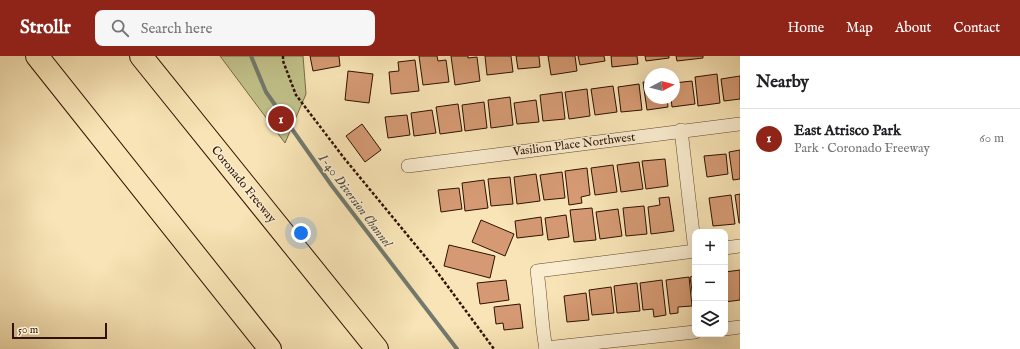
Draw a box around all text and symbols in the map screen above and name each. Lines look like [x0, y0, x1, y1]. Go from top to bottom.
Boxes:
search box [95, 10, 375, 46]
text: Strollr [20, 16, 71, 40]
icon: search [109, 17, 131, 39]
text: Search here [141, 19, 212, 38]
text: Home [788, 19, 824, 37]
text: Map [846, 19, 873, 37]
text: About [895, 19, 931, 37]
text: Contact [953, 19, 1000, 37]
north arrow [644, 68, 680, 104]
text: Nearby [756, 72, 809, 93]
pin: 1 [268, 104, 294, 134]
text: East Atrisco Park [794, 121, 901, 140]
street label: Vasilion Place Northwest [511, 130, 636, 160]
text: 1 [767, 130, 771, 147]
text: 60 m [979, 130, 1004, 147]
text: Park · Coronado Freeway [794, 140, 930, 157]
street label: Coronado Freeway [208, 143, 279, 226]
water label: I-40 Diversion Channel [314, 150, 396, 252]
your location [291, 223, 311, 243]
map controls [692, 229, 728, 337]
button: + [692, 229, 728, 265]
button: − [692, 265, 728, 301]
button: layers [692, 301, 728, 337]
scale bar [12, 321, 107, 340]
text: 50 m [18, 323, 38, 337]

